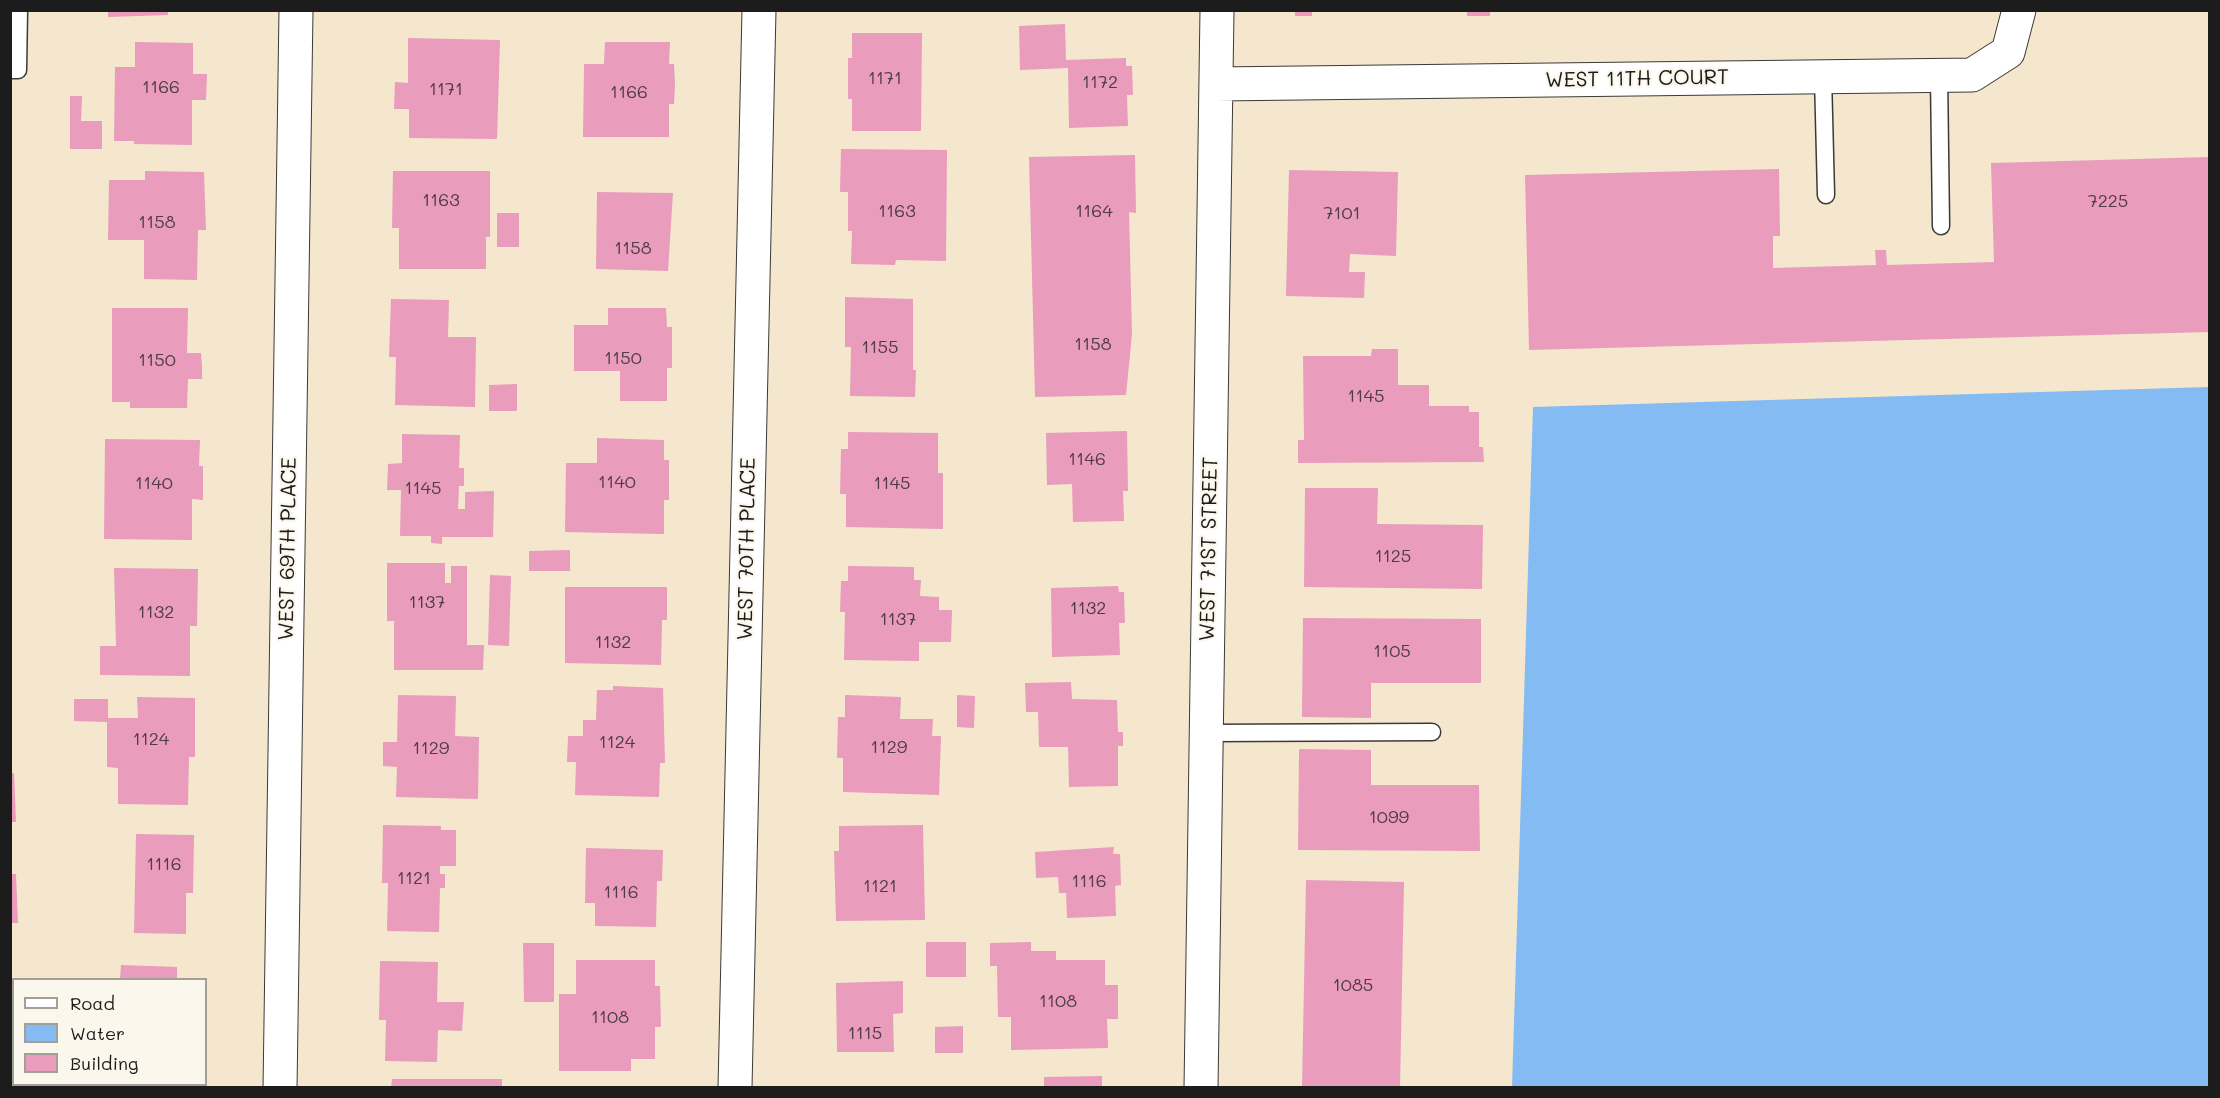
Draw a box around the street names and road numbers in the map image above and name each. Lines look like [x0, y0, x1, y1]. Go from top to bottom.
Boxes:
street label: WEST 11TH COURT [1545, 65, 1729, 93]
street label: WEST 71ST STREET [1195, 456, 1223, 642]
street label: WEST 69TH PLACE [274, 457, 302, 641]
street label: WEST 70TH PLACE [733, 457, 761, 641]

